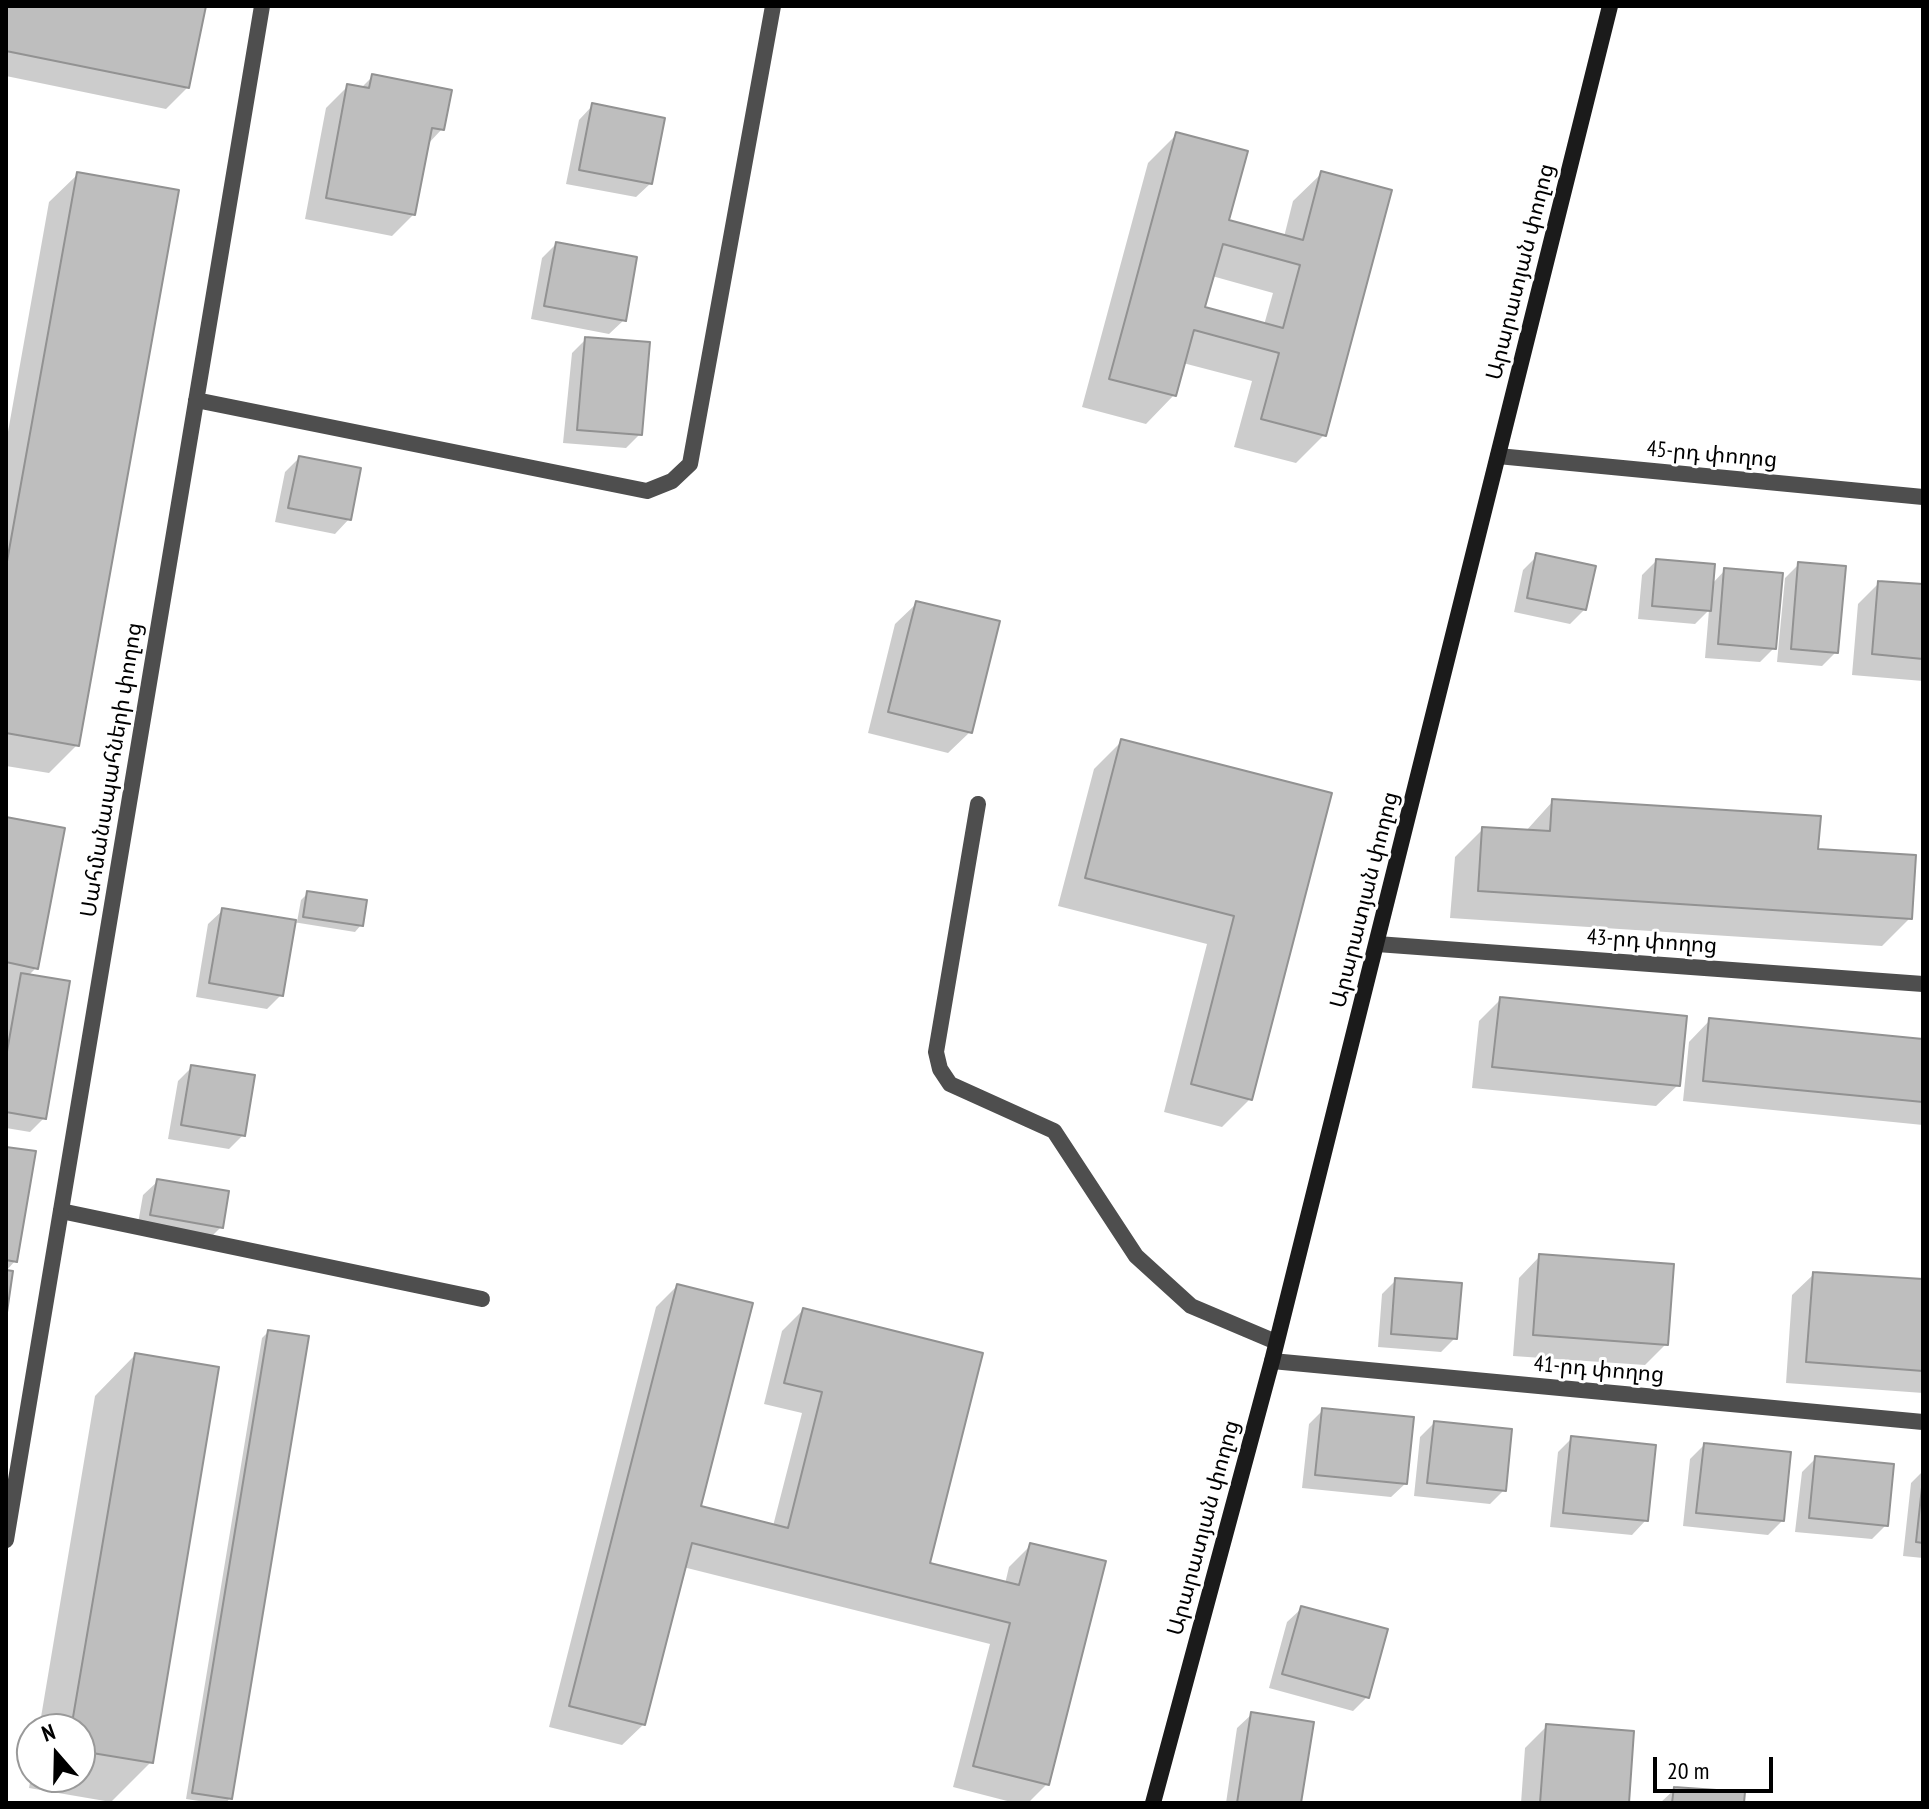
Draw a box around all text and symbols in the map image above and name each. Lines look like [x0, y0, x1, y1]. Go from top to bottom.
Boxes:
street label: Արարատյան փողոց [1481, 161, 1561, 383]
street label: 45-րդ փողոց [1646, 436, 1778, 474]
street label: Սահմանապահների փողոց [76, 621, 148, 919]
street label: Արարատյան փողոց [1325, 789, 1405, 1011]
street label: 43-րդ փողոց [1586, 924, 1718, 960]
street label: 41-րդ փողոց [1533, 1351, 1665, 1389]
street label: Արարատյան փողոց [1163, 1417, 1245, 1639]
north arrow [16, 1713, 96, 1793]
text: N [38, 1717, 59, 1748]
scale bar [1657, 1741, 1777, 1791]
text: 20 m [1667, 1755, 1709, 1786]

